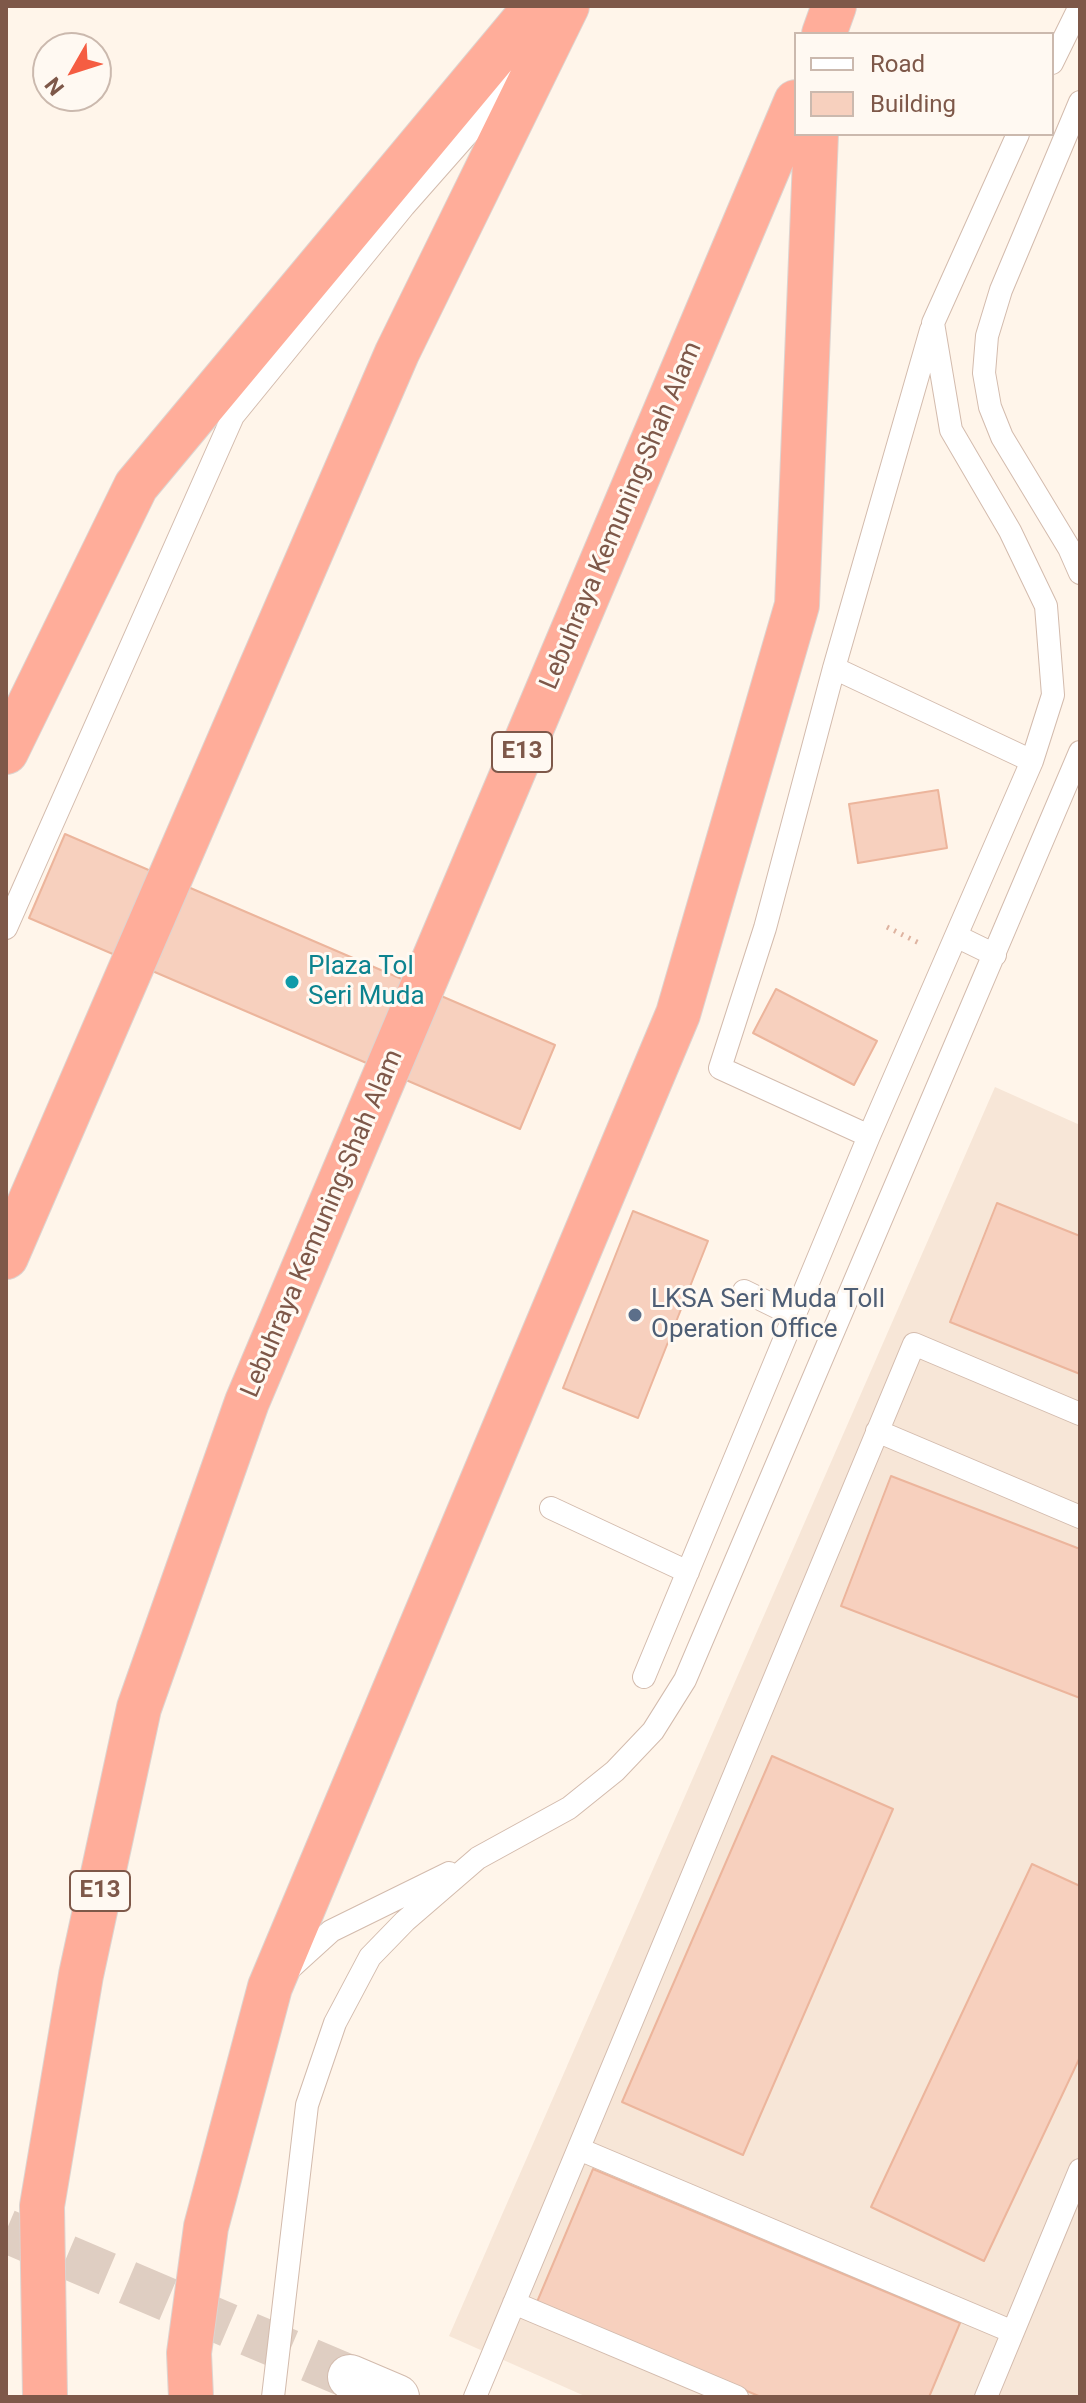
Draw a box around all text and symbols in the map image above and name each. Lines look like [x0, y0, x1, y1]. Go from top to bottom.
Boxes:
north arrow [32, 32, 112, 112]
legend [794, 32, 1054, 136]
text: Road [870, 50, 925, 78]
text: N [40, 72, 69, 100]
text: Building [870, 90, 956, 118]
street label: Lebuhraya Kemuning-Shah Alam [534, 337, 710, 695]
road number: E13 [492, 732, 552, 772]
place label: Plaza Tol Seri Muda [308, 951, 425, 1012]
marker: Plaza Tol Seri Muda [283, 973, 301, 991]
street label: Lebuhraya Kemuning-Shah Alam [235, 1045, 411, 1403]
place label: LKSA Seri Muda Toll Operation Office [651, 1284, 885, 1346]
marker: LKSA Seri Muda Toll Operation Office [626, 1306, 644, 1324]
road number: E13 [70, 1871, 130, 1911]

